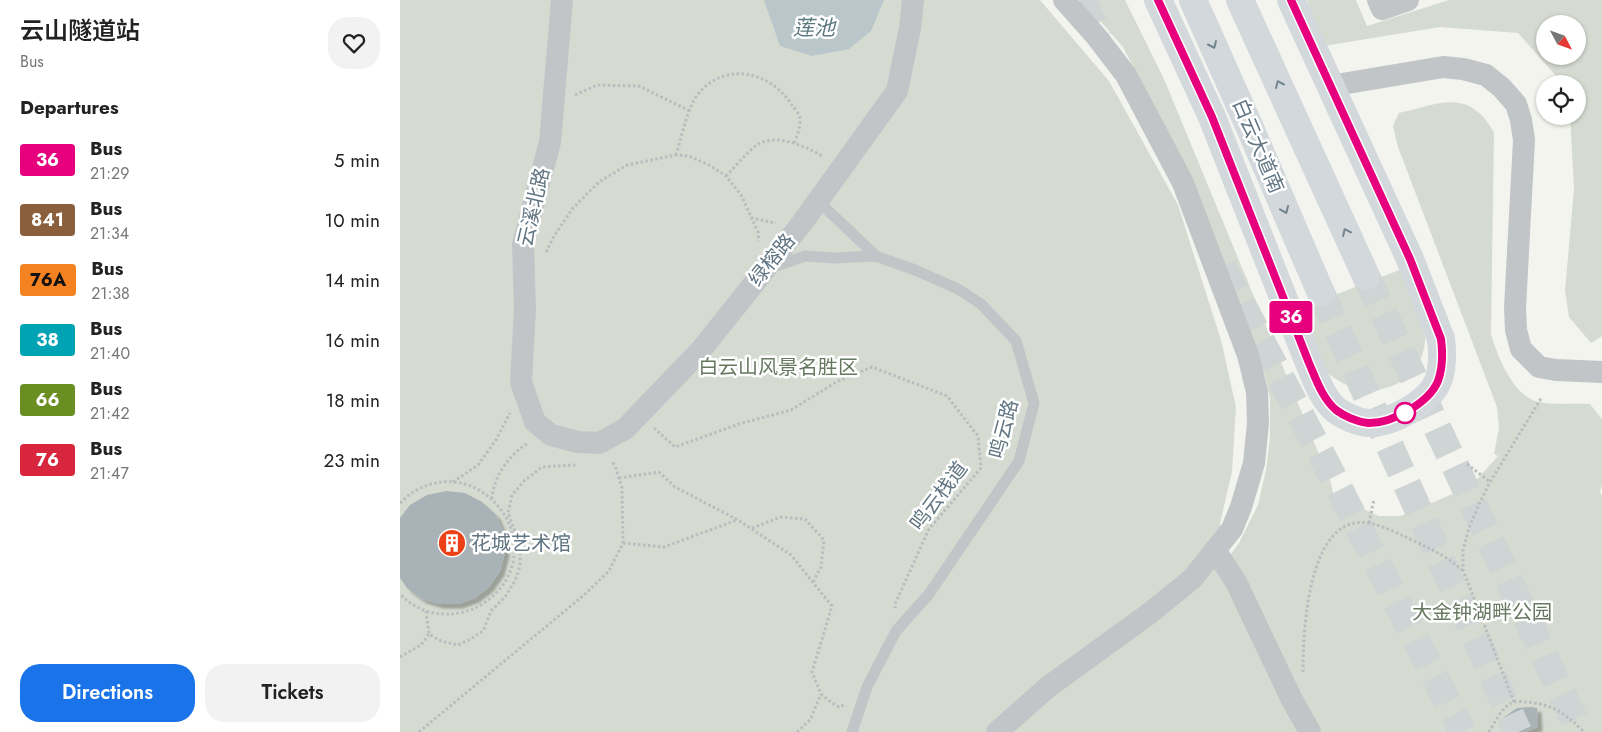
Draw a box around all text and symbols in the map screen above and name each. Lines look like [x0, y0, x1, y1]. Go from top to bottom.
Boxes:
text: 云山隧道站 [20, 13, 140, 48]
water label: 莲池 [793, 13, 837, 43]
north arrow [1536, 15, 1586, 65]
map controls [1536, 15, 1586, 125]
button: heart [328, 17, 380, 69]
one-way arrow [1207, 40, 1218, 49]
text: Bus [20, 50, 44, 73]
button: locate [1536, 75, 1586, 125]
one-way arrow [1274, 80, 1285, 89]
text: Departures [20, 94, 119, 121]
street label: 白云大道南 [1225, 94, 1291, 198]
text: Bus [90, 135, 122, 162]
text: 36 [36, 147, 59, 173]
text: 5 min [334, 147, 380, 174]
text: 21:29 [90, 162, 129, 185]
street label: 云溪北路 [511, 165, 557, 249]
text: Bus [90, 195, 122, 222]
one-way arrow [1279, 205, 1289, 214]
text: 841 [31, 207, 64, 233]
text: 10 min [325, 207, 380, 234]
text: 21:34 [90, 222, 129, 245]
street label: 绿榕路 [742, 228, 802, 292]
one-way arrow [1341, 228, 1352, 237]
text: Bus [91, 255, 123, 282]
text: 76A [30, 267, 66, 293]
text: 14 min [325, 267, 380, 294]
text: 21:38 [91, 282, 130, 305]
line badge: 36 [1268, 301, 1314, 333]
text: 36 [1279, 304, 1303, 330]
text: Bus [90, 315, 122, 342]
text: 38 [36, 327, 59, 353]
text: 16 min [325, 327, 380, 354]
text: 21:40 [90, 342, 130, 365]
park label: 白云山风景名胜区 [698, 353, 858, 382]
text: Bus [90, 375, 122, 402]
text: 66 [35, 387, 60, 413]
text: 18 min [326, 387, 380, 414]
street label: 鸣云路 [982, 396, 1026, 462]
text: 21:42 [90, 402, 130, 425]
unlabelled marker [1394, 402, 1416, 424]
text: Bus [90, 435, 122, 462]
text: 76 [36, 447, 59, 473]
text: 23 min [323, 447, 380, 474]
street label: 鸣云栈道 [903, 455, 975, 537]
text: 21:47 [90, 462, 129, 485]
building icon: 花城艺术馆 [437, 528, 467, 558]
place label: 花城艺术馆 [471, 529, 571, 558]
park label: 大金钟湖畔公园 [1412, 598, 1552, 627]
button: Directions [20, 664, 195, 722]
button: Tickets [205, 664, 380, 722]

